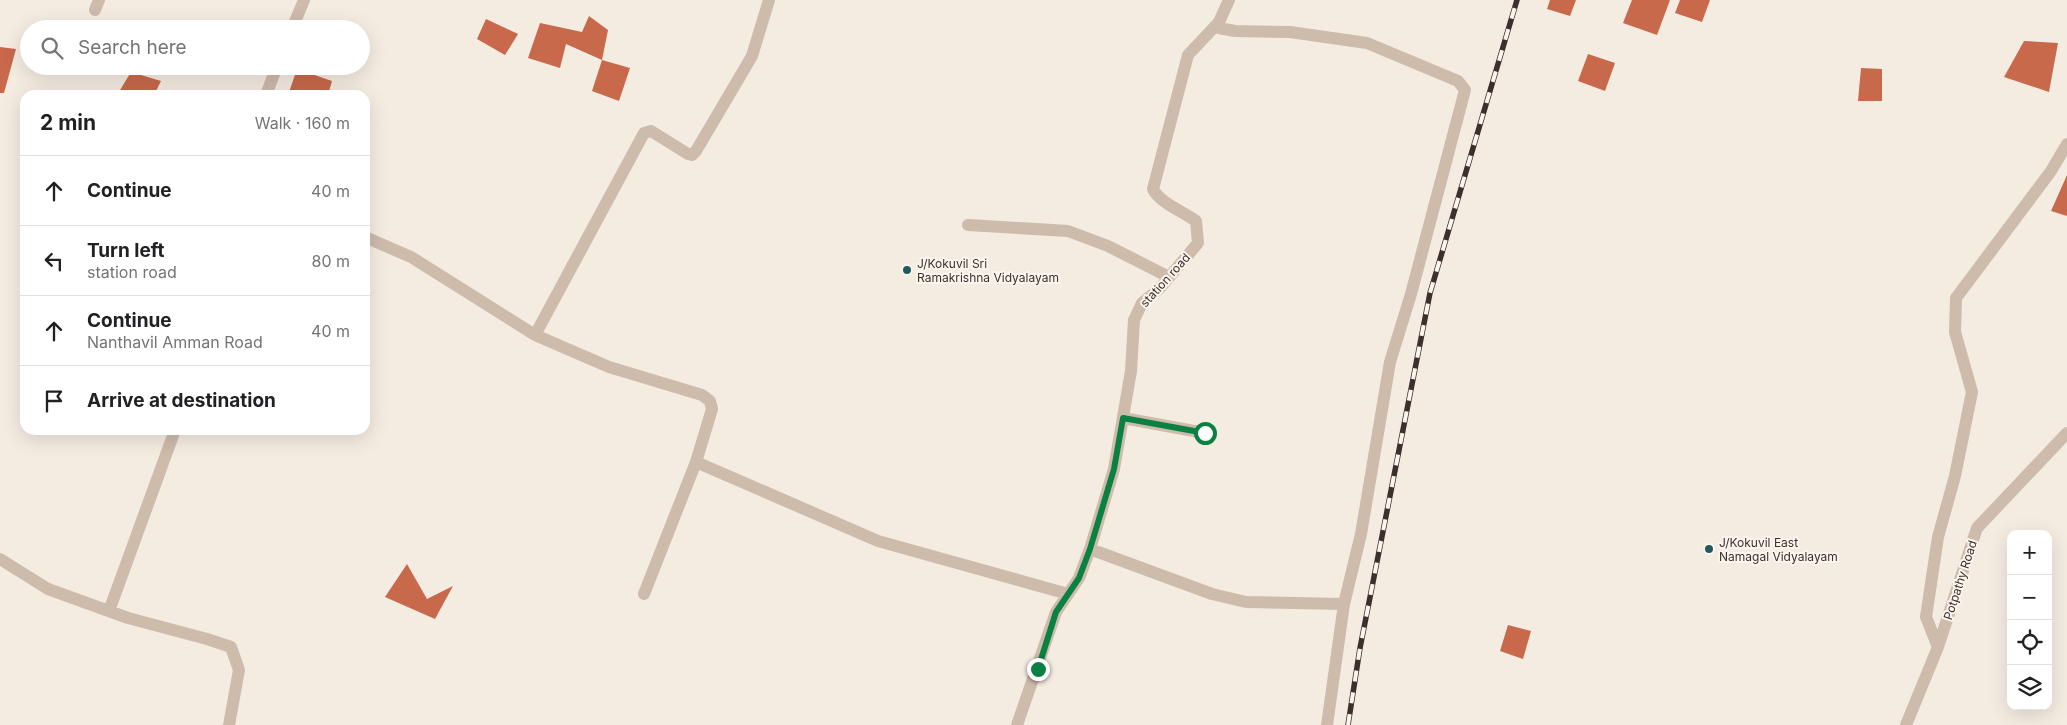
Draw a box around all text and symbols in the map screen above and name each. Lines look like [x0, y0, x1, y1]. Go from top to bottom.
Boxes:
search box [20, 20, 370, 75]
icon: search [38, 34, 66, 62]
text: Search here [78, 36, 187, 59]
text: 2 min [40, 110, 96, 135]
text: Walk · 160 m [255, 113, 350, 133]
icon: ahead [40, 177, 68, 205]
text: Continue [87, 179, 172, 202]
text: 40 m [311, 181, 350, 201]
text: Turn left [87, 239, 165, 262]
icon: left [40, 247, 68, 275]
street label: station road [1137, 250, 1193, 310]
text: 80 m [311, 251, 350, 271]
place label: J/Kokuvil Sri Ramakrishna Vidyalayam [917, 256, 1059, 285]
text: station road [87, 262, 177, 282]
marker: J/Kokuvil Sri Ramakrishna Vidyalayam [901, 264, 913, 276]
text: Continue [87, 309, 172, 332]
icon: ahead [40, 317, 68, 345]
text: 40 m [311, 321, 350, 341]
text: Nanthavil Amman Road [87, 332, 263, 352]
icon: arrive [40, 387, 68, 415]
text: Arrive at destination [87, 389, 276, 412]
route start [1194, 422, 1217, 445]
map controls [2007, 530, 2052, 710]
button: + [2007, 530, 2052, 575]
place label: J/Kokuvil East Namagal Vidyalayam [1719, 535, 1838, 564]
street label: Potpathy Road [1940, 538, 1980, 622]
marker: J/Kokuvil East Namagal Vidyalayam [1703, 543, 1715, 555]
button: − [2007, 575, 2052, 620]
button: locate [2007, 620, 2052, 665]
route end [1027, 658, 1050, 681]
button: layers [2007, 665, 2052, 710]

